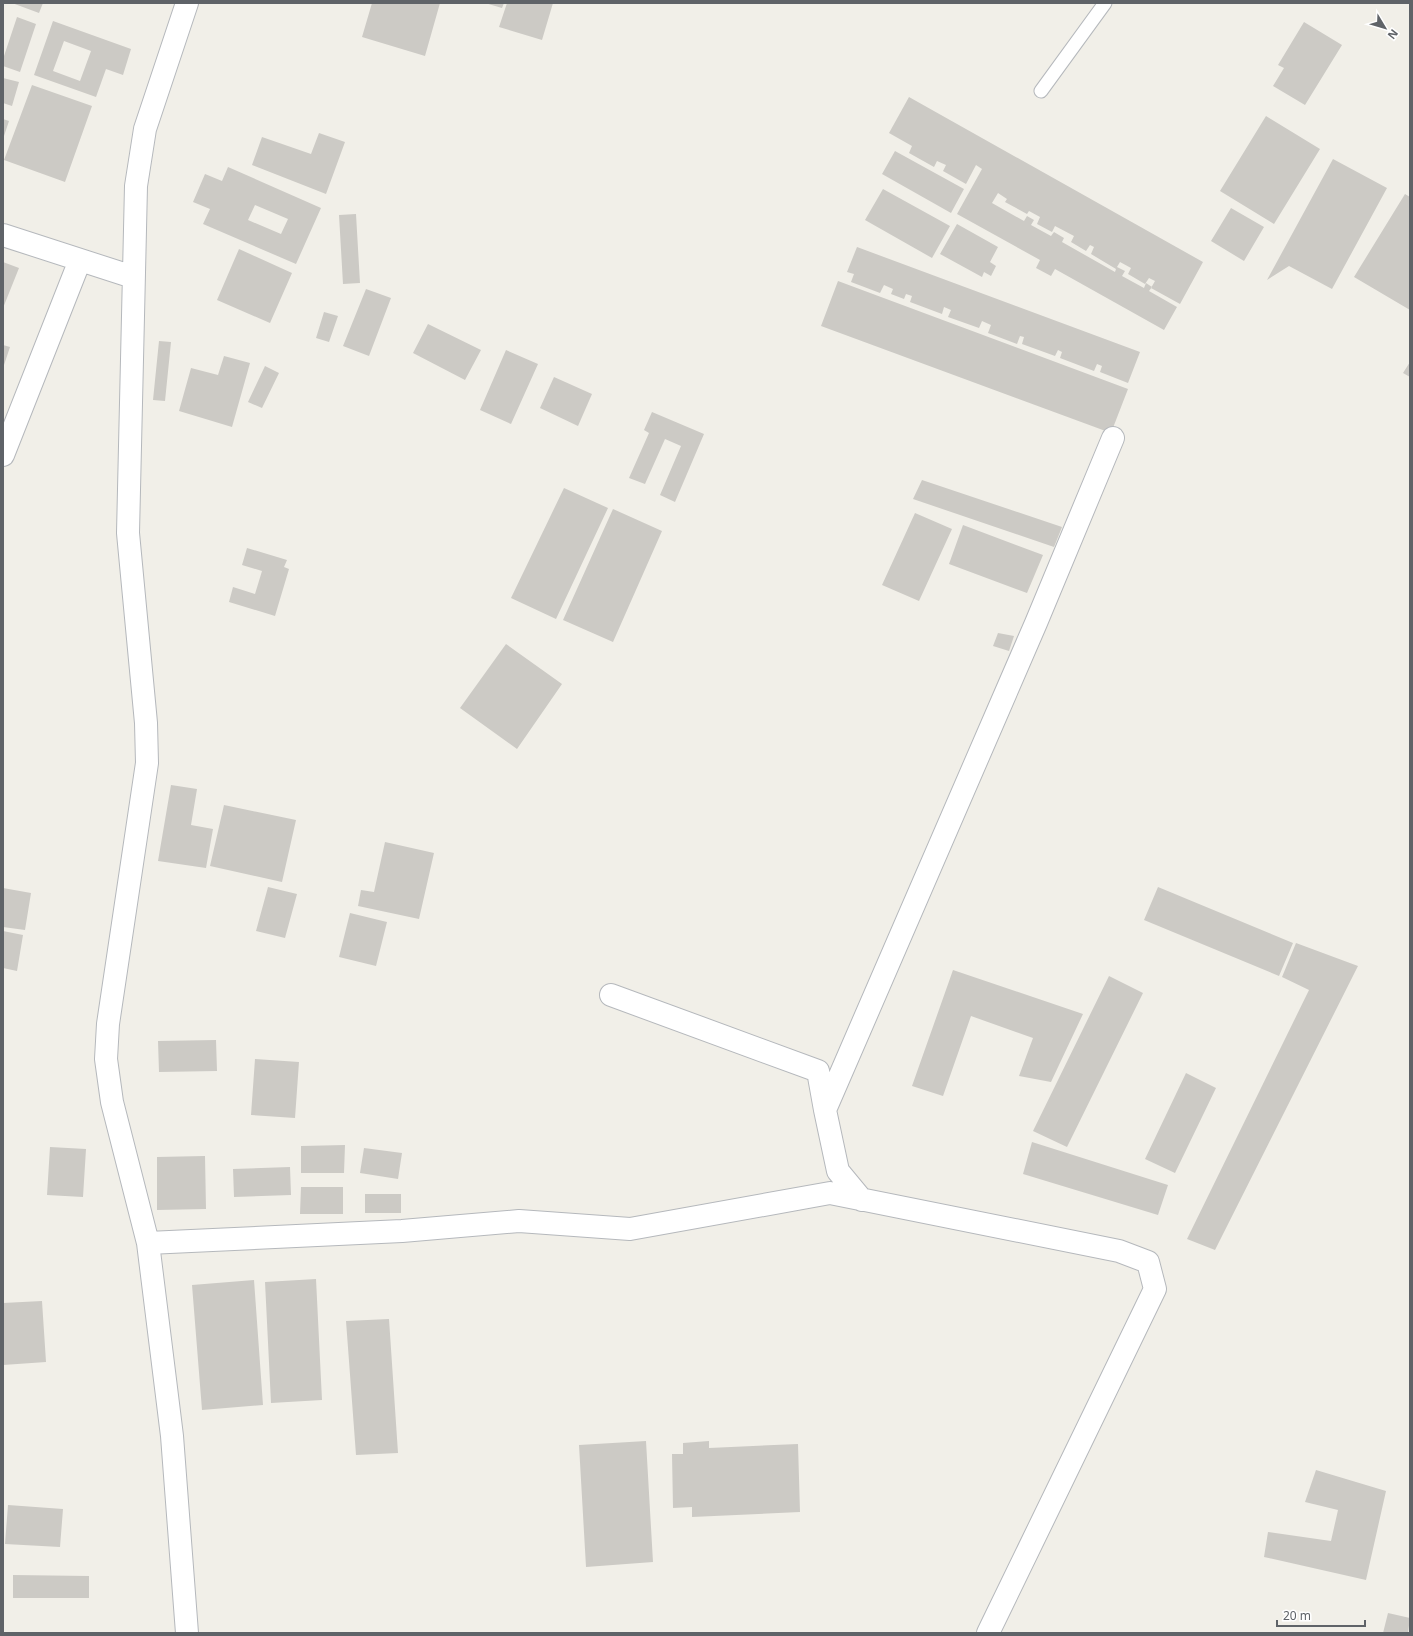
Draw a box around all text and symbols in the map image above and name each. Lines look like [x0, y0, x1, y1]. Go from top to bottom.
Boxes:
north arrow [1365, 8, 1405, 48]
text: N [1385, 26, 1402, 43]
scale bar [1277, 1602, 1365, 1628]
text: 20 m [1283, 1607, 1311, 1624]

